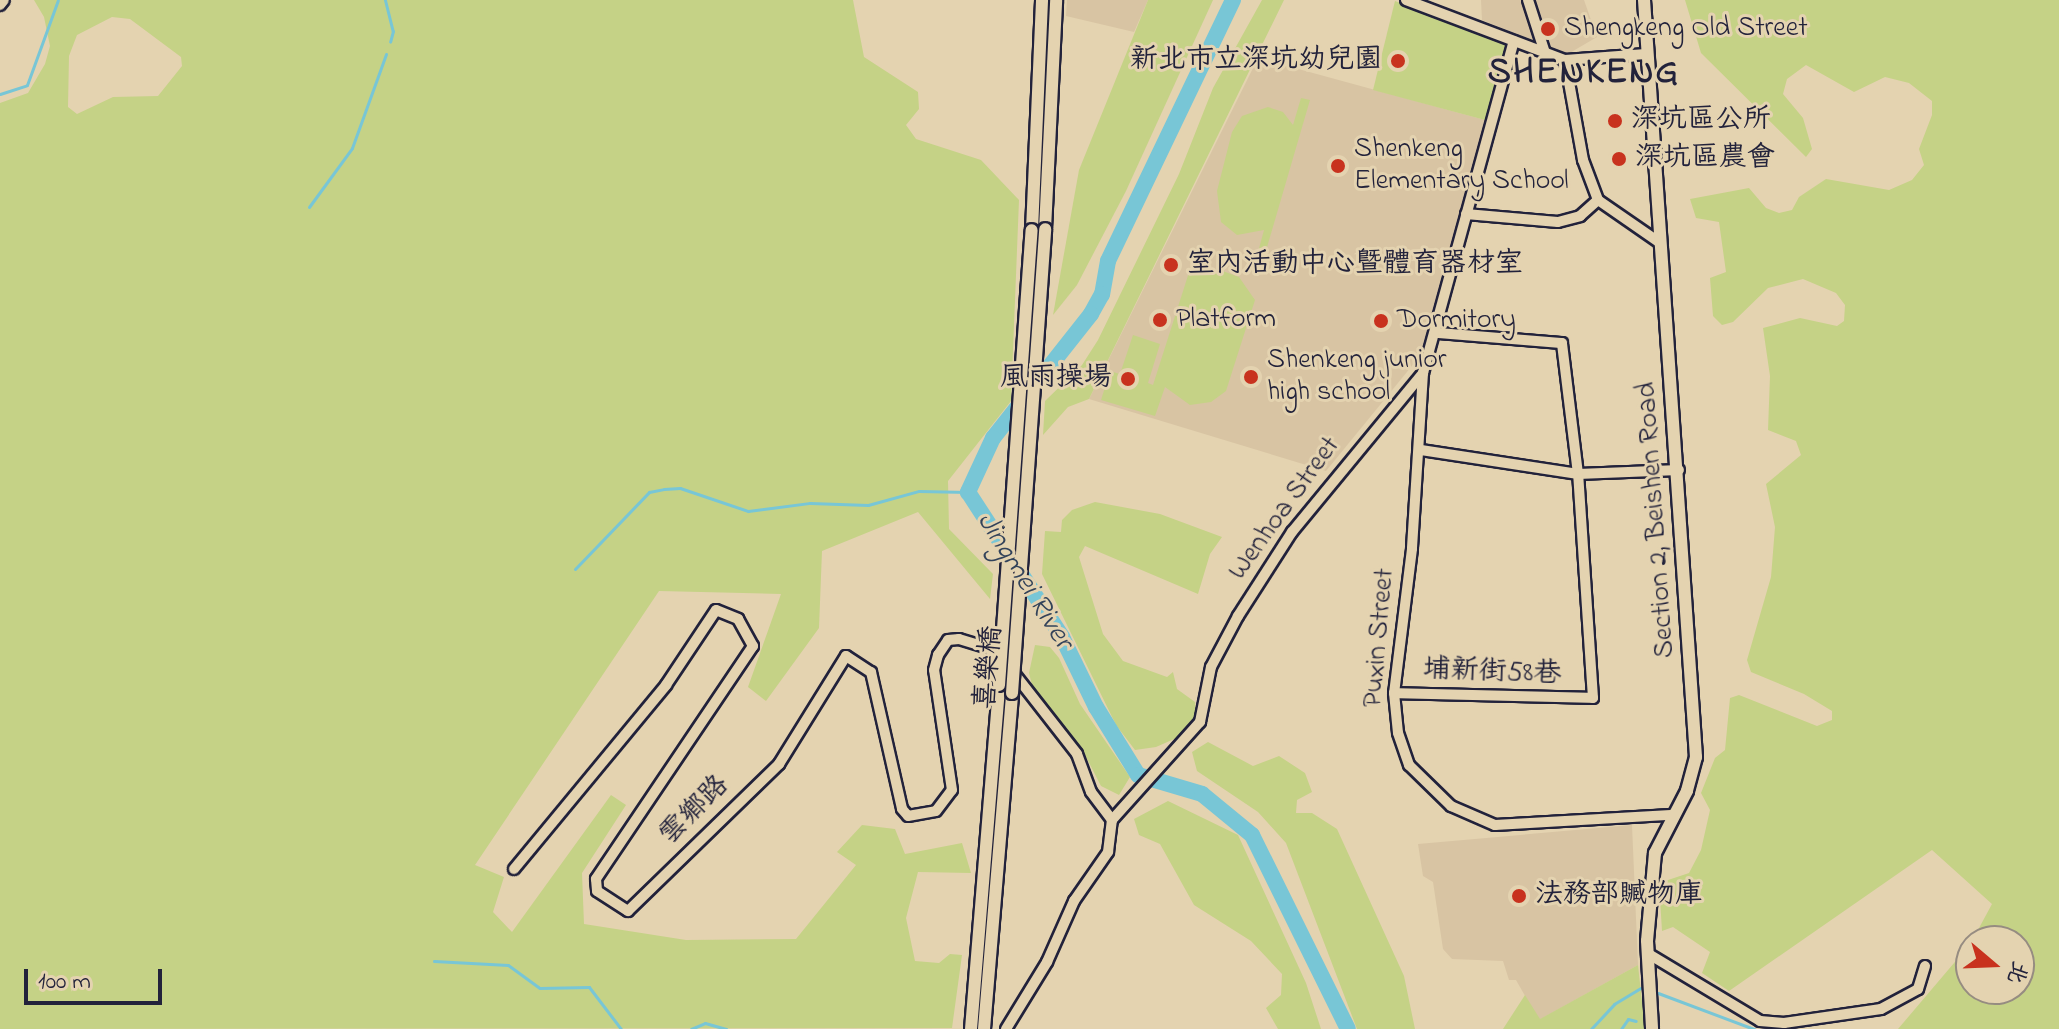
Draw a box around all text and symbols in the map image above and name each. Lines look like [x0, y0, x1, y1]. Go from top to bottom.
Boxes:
place label: Shengkeng Old Street [1564, 12, 1808, 46]
marker: Shengkeng Old Street [1539, 20, 1557, 38]
place label: 新北市立深坑幼兒園 [1130, 44, 1382, 78]
marker: 新北市立深坑幼兒園 [1389, 52, 1407, 70]
district label: SHENKENG [1488, 52, 1680, 96]
place label: 深坑區公所 [1631, 104, 1771, 138]
marker: 深坑區公所 [1606, 112, 1624, 130]
place label: Shenkeng Elementary School [1354, 133, 1569, 199]
place label: 深坑區農會 [1635, 142, 1775, 176]
marker: 深坑區農會 [1610, 150, 1628, 168]
marker: Shenkeng Elementary School [1329, 157, 1347, 175]
place label: 室內活動中心暨體育器材室 [1187, 248, 1523, 282]
marker: 室內活動中心暨體育器材室 [1162, 256, 1180, 274]
place label: Platform [1176, 303, 1276, 337]
place label: Dormitory [1397, 304, 1516, 338]
marker: Platform [1151, 311, 1169, 329]
marker: Dormitory [1372, 312, 1390, 330]
place label: Shenkeng junior high school [1267, 344, 1446, 410]
place label: 風雨操場 [1000, 362, 1112, 396]
marker: Shenkeng junior high school [1242, 368, 1260, 386]
marker: 風雨操場 [1119, 370, 1137, 388]
street label: Section 2, Beishen Road [1631, 381, 1683, 659]
street label: Wenhoa Street [1222, 431, 1348, 587]
water label: Jingmei River [968, 506, 1080, 656]
street label: Puxin Street [1357, 567, 1403, 709]
street label: 喜樂橋 [970, 625, 1010, 711]
street label: 埔新街58巷 [1422, 654, 1562, 692]
street label: 雲鄉路 [653, 769, 737, 853]
place label: 法務部贓物庫 [1535, 879, 1703, 913]
marker: 法務部贓物庫 [1510, 887, 1528, 905]
north arrow [1955, 925, 2035, 1005]
scale bar [28, 953, 166, 1003]
text: 北 [1997, 957, 2035, 988]
text: 100 m [38, 965, 91, 1000]

